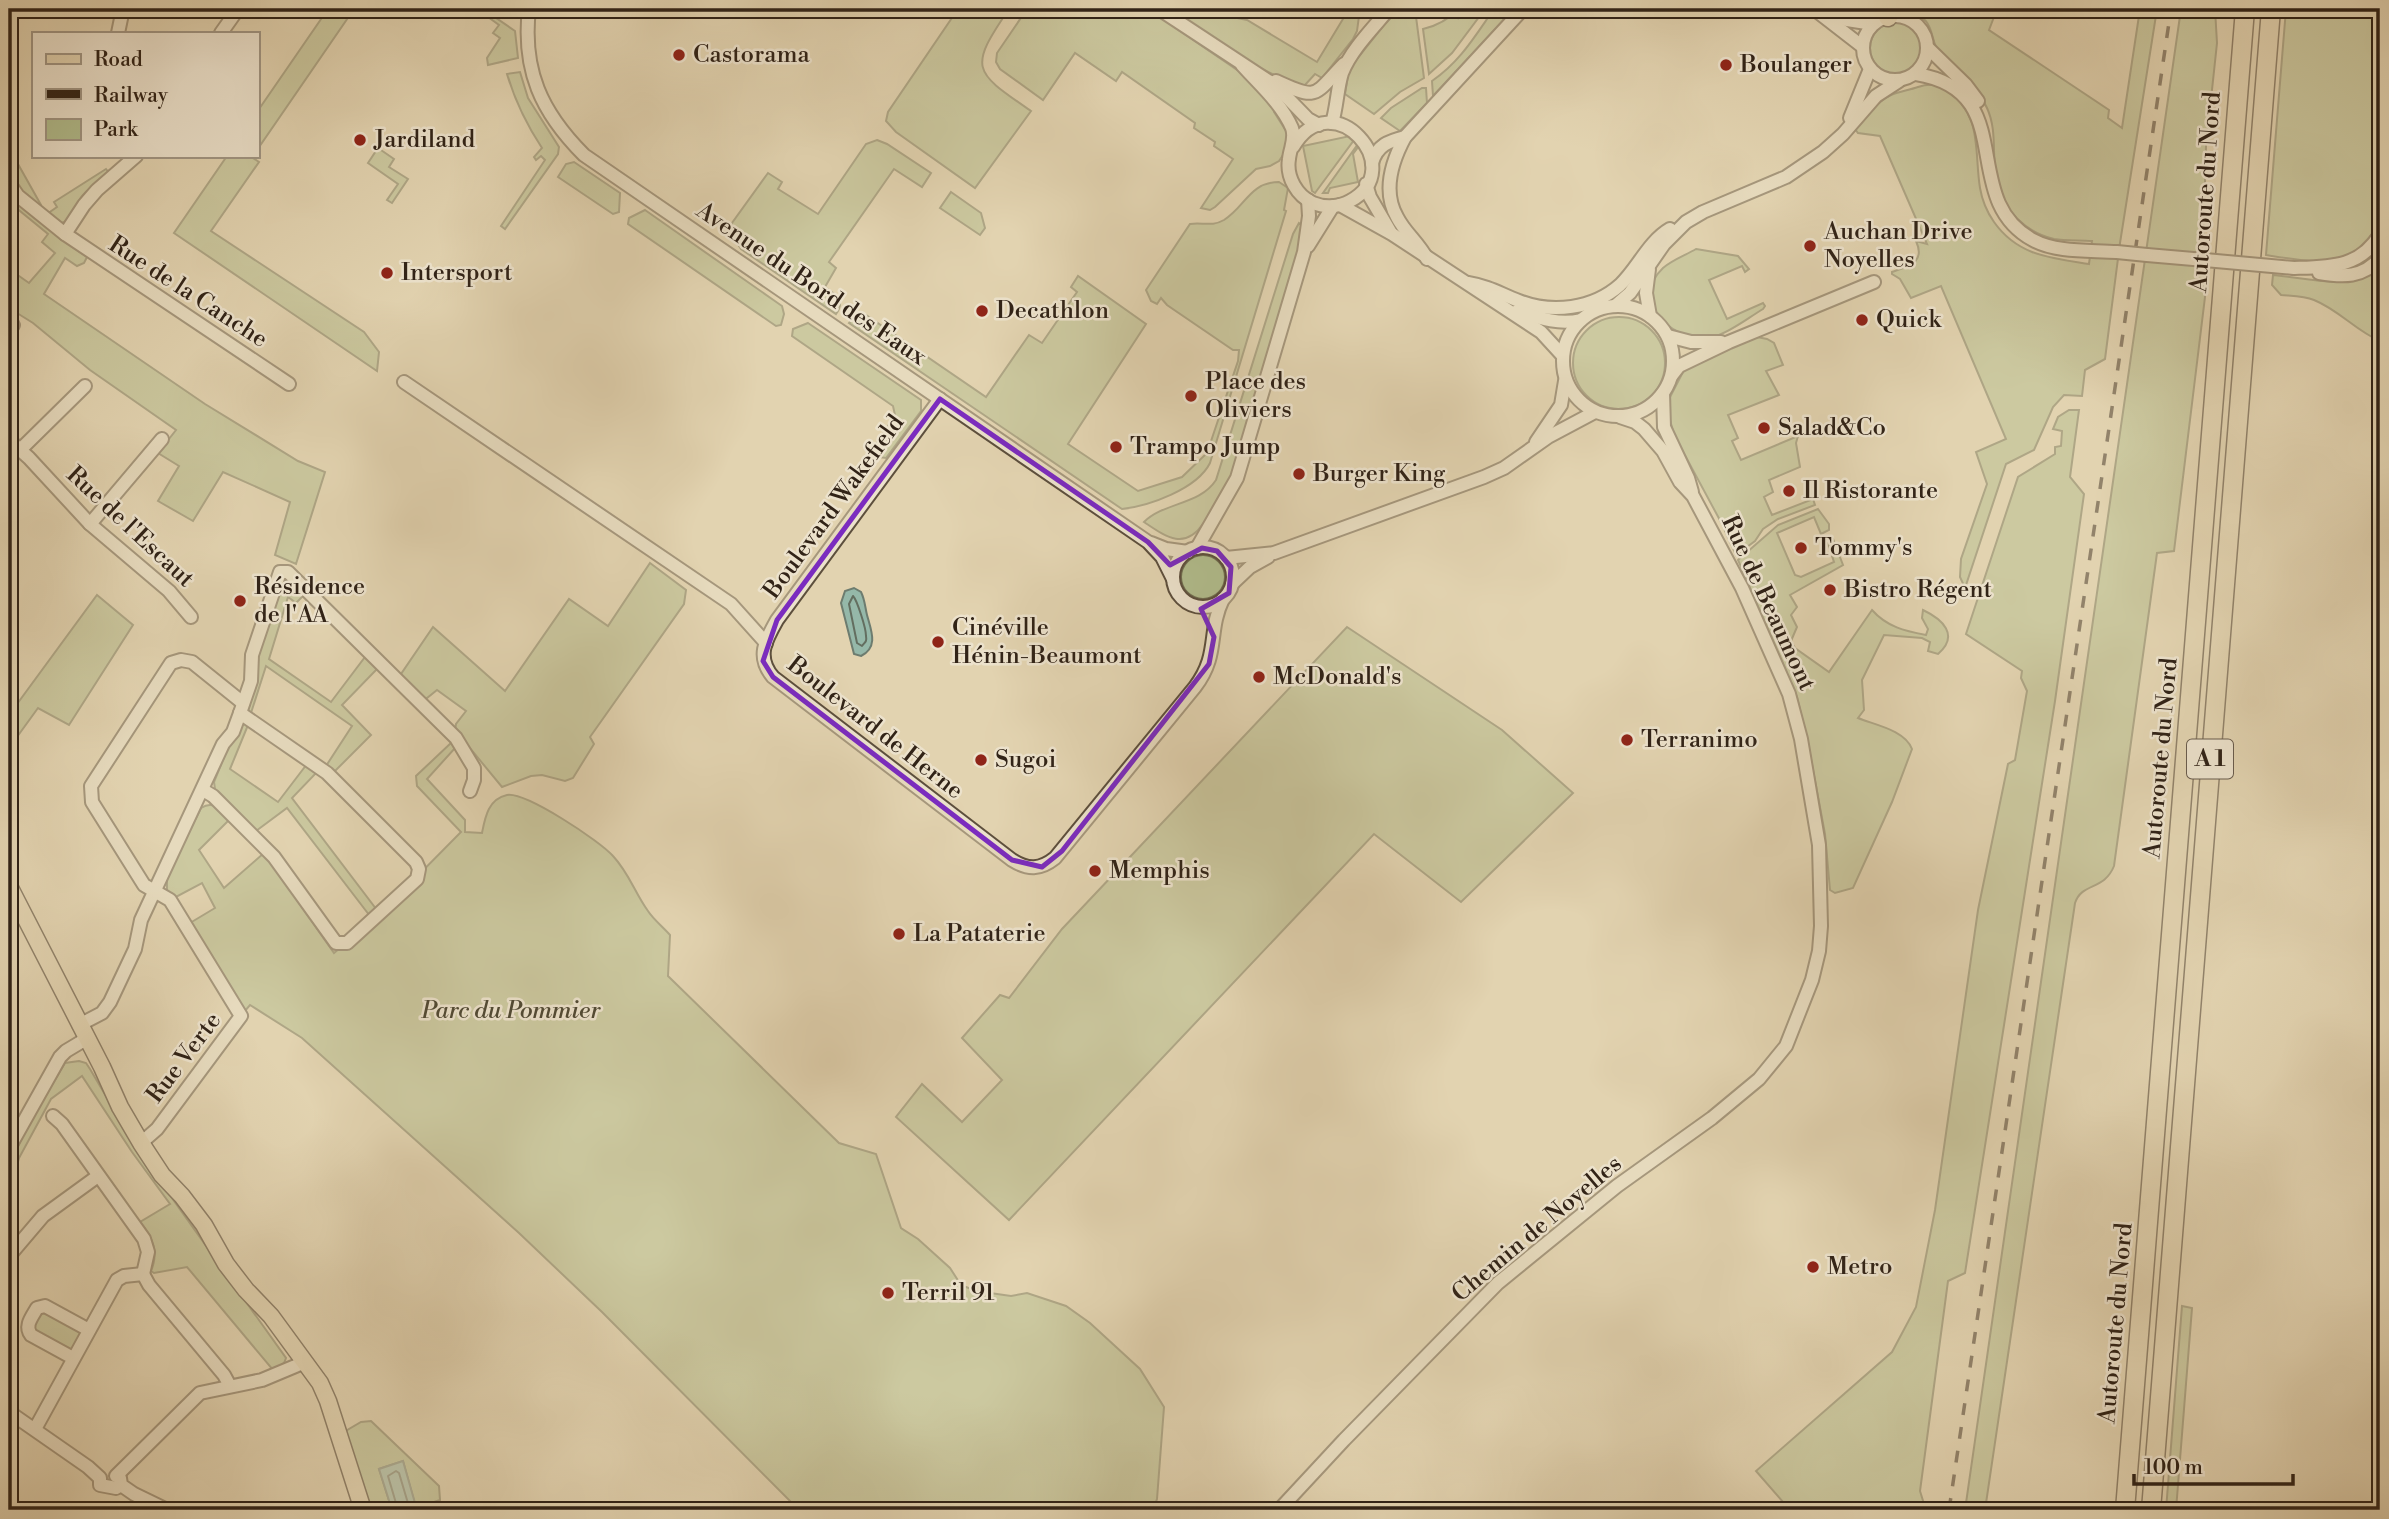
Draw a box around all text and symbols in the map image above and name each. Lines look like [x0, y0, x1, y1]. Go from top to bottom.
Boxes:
legend [32, 32, 259, 158]
place label: Castorama [693, 40, 810, 70]
text: Road [94, 47, 143, 73]
marker: Castorama [671, 47, 687, 63]
place label: Boulanger [1739, 50, 1852, 80]
marker: Boulanger [1718, 57, 1734, 73]
text: Railway [94, 83, 169, 109]
street label: Autoroute du Nord [2184, 90, 2228, 294]
text: Park [94, 117, 139, 143]
place label: Jardiland [373, 125, 476, 155]
marker: Jardiland [352, 132, 368, 148]
street label: Avenue du Bord des Eaux [689, 195, 932, 373]
place label: Auchan Drive Noyelles [1823, 217, 1973, 275]
street label: Rue de la Canche [103, 229, 273, 355]
marker: Auchan Drive Noyelles [1802, 238, 1818, 254]
place label: Intersport [401, 258, 513, 288]
marker: Intersport [379, 265, 395, 281]
place label: Decathlon [996, 296, 1109, 326]
marker: Decathlon [974, 303, 990, 319]
place label: Quick [1876, 305, 1942, 335]
marker: Quick [1854, 312, 1870, 328]
place label: Place des Oliviers [1205, 367, 1306, 425]
marker: Place des Oliviers [1183, 388, 1199, 404]
street label: Boulevard Wakefield [757, 409, 911, 606]
place label: Salad&Co [1778, 413, 1886, 443]
marker: Salad&Co [1756, 420, 1772, 436]
place label: Trampo Jump [1130, 432, 1280, 462]
marker: Trampo Jump [1108, 439, 1124, 455]
place label: Burger King [1312, 459, 1446, 489]
street label: Rue de l'Escaut [60, 460, 201, 594]
marker: Burger King [1291, 466, 1307, 482]
place label: Il Ristorante [1803, 476, 1938, 506]
marker: Il Ristorante [1781, 483, 1797, 499]
street label: Rue de Beaumont [1714, 510, 1822, 696]
place label: Tommy's [1815, 533, 1913, 563]
marker: Tommy's [1793, 540, 1809, 556]
place label: Résidence de l'AA [254, 572, 365, 630]
place label: Bistro Régent [1843, 575, 1993, 605]
marker: Bistro Régent [1822, 582, 1838, 598]
marker: Résidence de l'AA [232, 593, 248, 609]
place label: Cinéville Hénin-Beaumont [952, 613, 1142, 671]
marker: Cinéville Hénin-Beaumont [930, 634, 946, 650]
street label: Boulevard de Herne [780, 649, 969, 806]
street label: Autoroute du Nord [2137, 656, 2185, 861]
place label: McDonald's [1273, 662, 1402, 692]
marker: McDonald's [1251, 669, 1267, 685]
place label: Terranimo [1641, 725, 1758, 755]
marker: Terranimo [1619, 732, 1635, 748]
road number: A 1 [2187, 740, 2233, 778]
place label: Sugoi [995, 745, 1056, 775]
marker: Sugoi [973, 752, 989, 768]
place label: Memphis [1109, 856, 1210, 886]
marker: Memphis [1087, 863, 1103, 879]
place label: La Pataterie [913, 919, 1046, 949]
marker: La Pataterie [891, 926, 907, 942]
park label: Parc du Pommier [421, 996, 601, 1026]
street label: Rue Verte [140, 1007, 228, 1109]
street label: Chemin de Noyelles [1446, 1149, 1628, 1309]
street label: Autoroute du Nord [2092, 1221, 2140, 1426]
place label: Metro [1827, 1252, 1892, 1282]
marker: Metro [1805, 1259, 1821, 1275]
place label: Terril 91 [902, 1278, 995, 1308]
marker: Terril 91 [880, 1285, 896, 1301]
scale bar [2134, 1442, 2293, 1486]
text: 100 m [2144, 1455, 2203, 1481]

